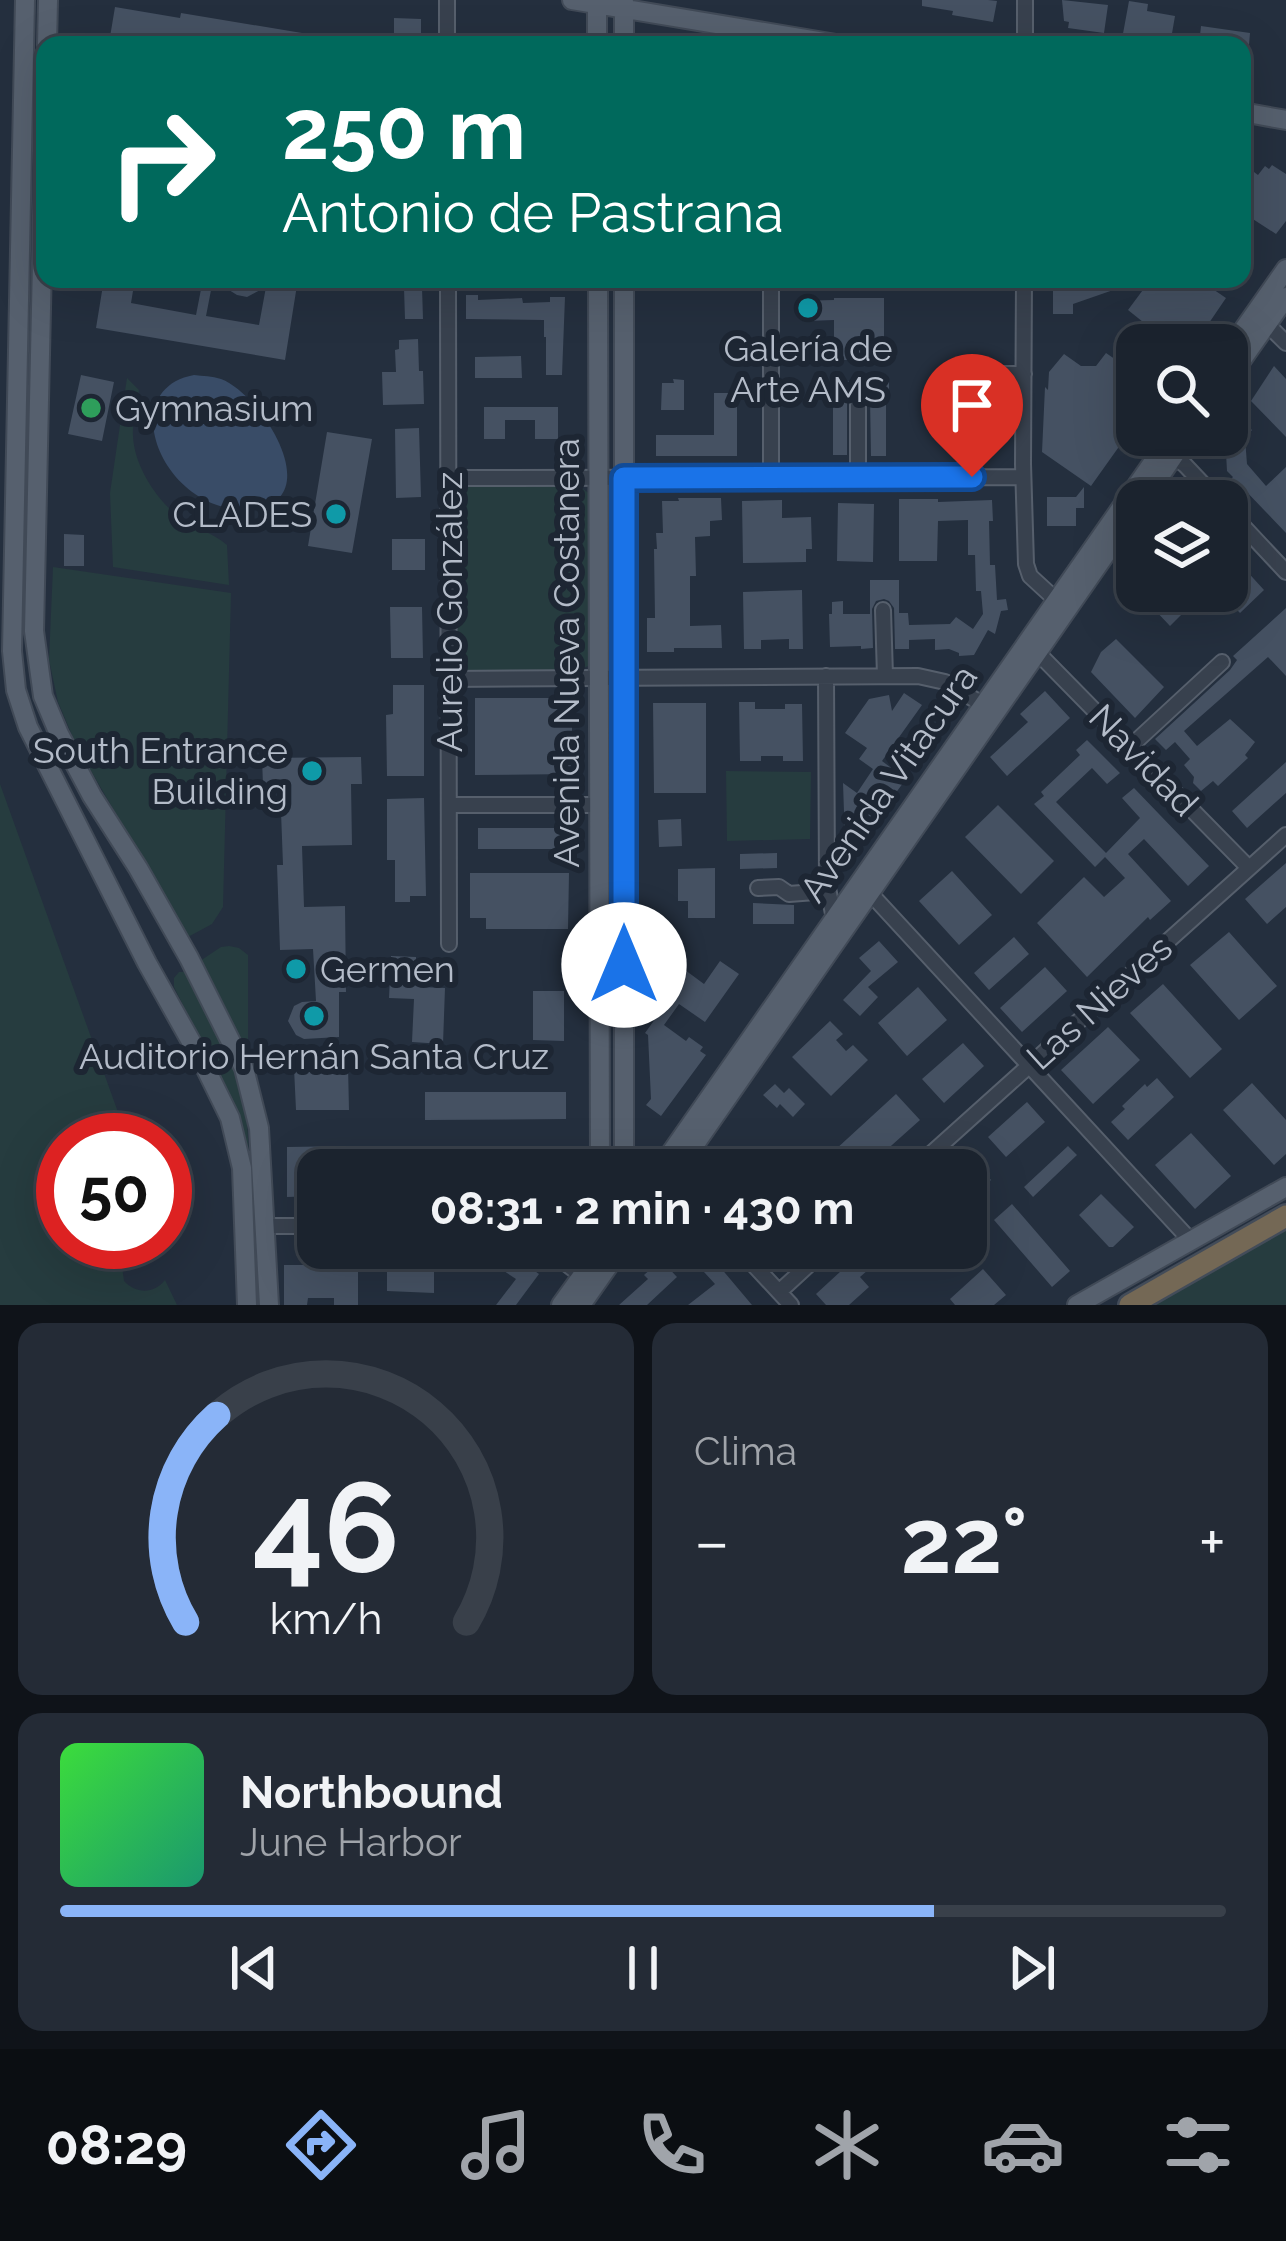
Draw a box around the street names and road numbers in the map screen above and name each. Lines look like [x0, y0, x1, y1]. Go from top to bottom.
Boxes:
street label: Avenida Nueva Costanera [545, 438, 587, 868]
street label: Aurelio González [428, 472, 470, 752]
street label: Avenida Vitacura [791, 657, 985, 909]
street label: Navidad [1081, 696, 1207, 824]
street label: Las Nieves [1018, 926, 1180, 1078]

